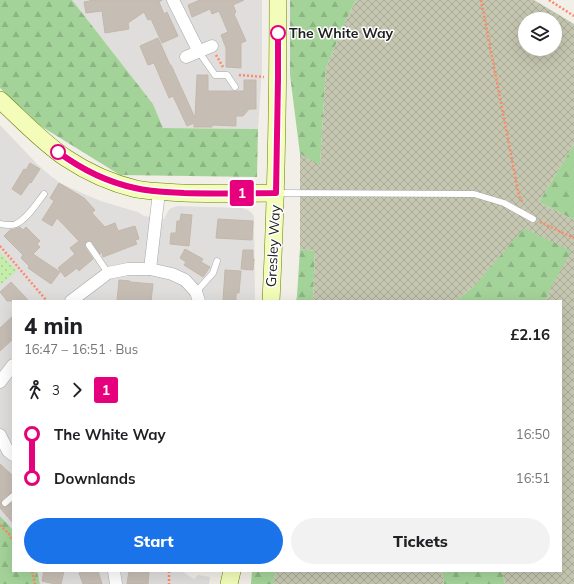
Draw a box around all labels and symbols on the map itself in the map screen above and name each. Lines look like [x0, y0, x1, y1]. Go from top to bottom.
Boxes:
place label: The White Way [289, 24, 394, 42]
marker: The White Way [270, 25, 286, 41]
unlabelled marker [50, 144, 66, 160]
line badge: 1 [229, 180, 255, 206]
street label: Gresley Way [262, 204, 284, 288]

